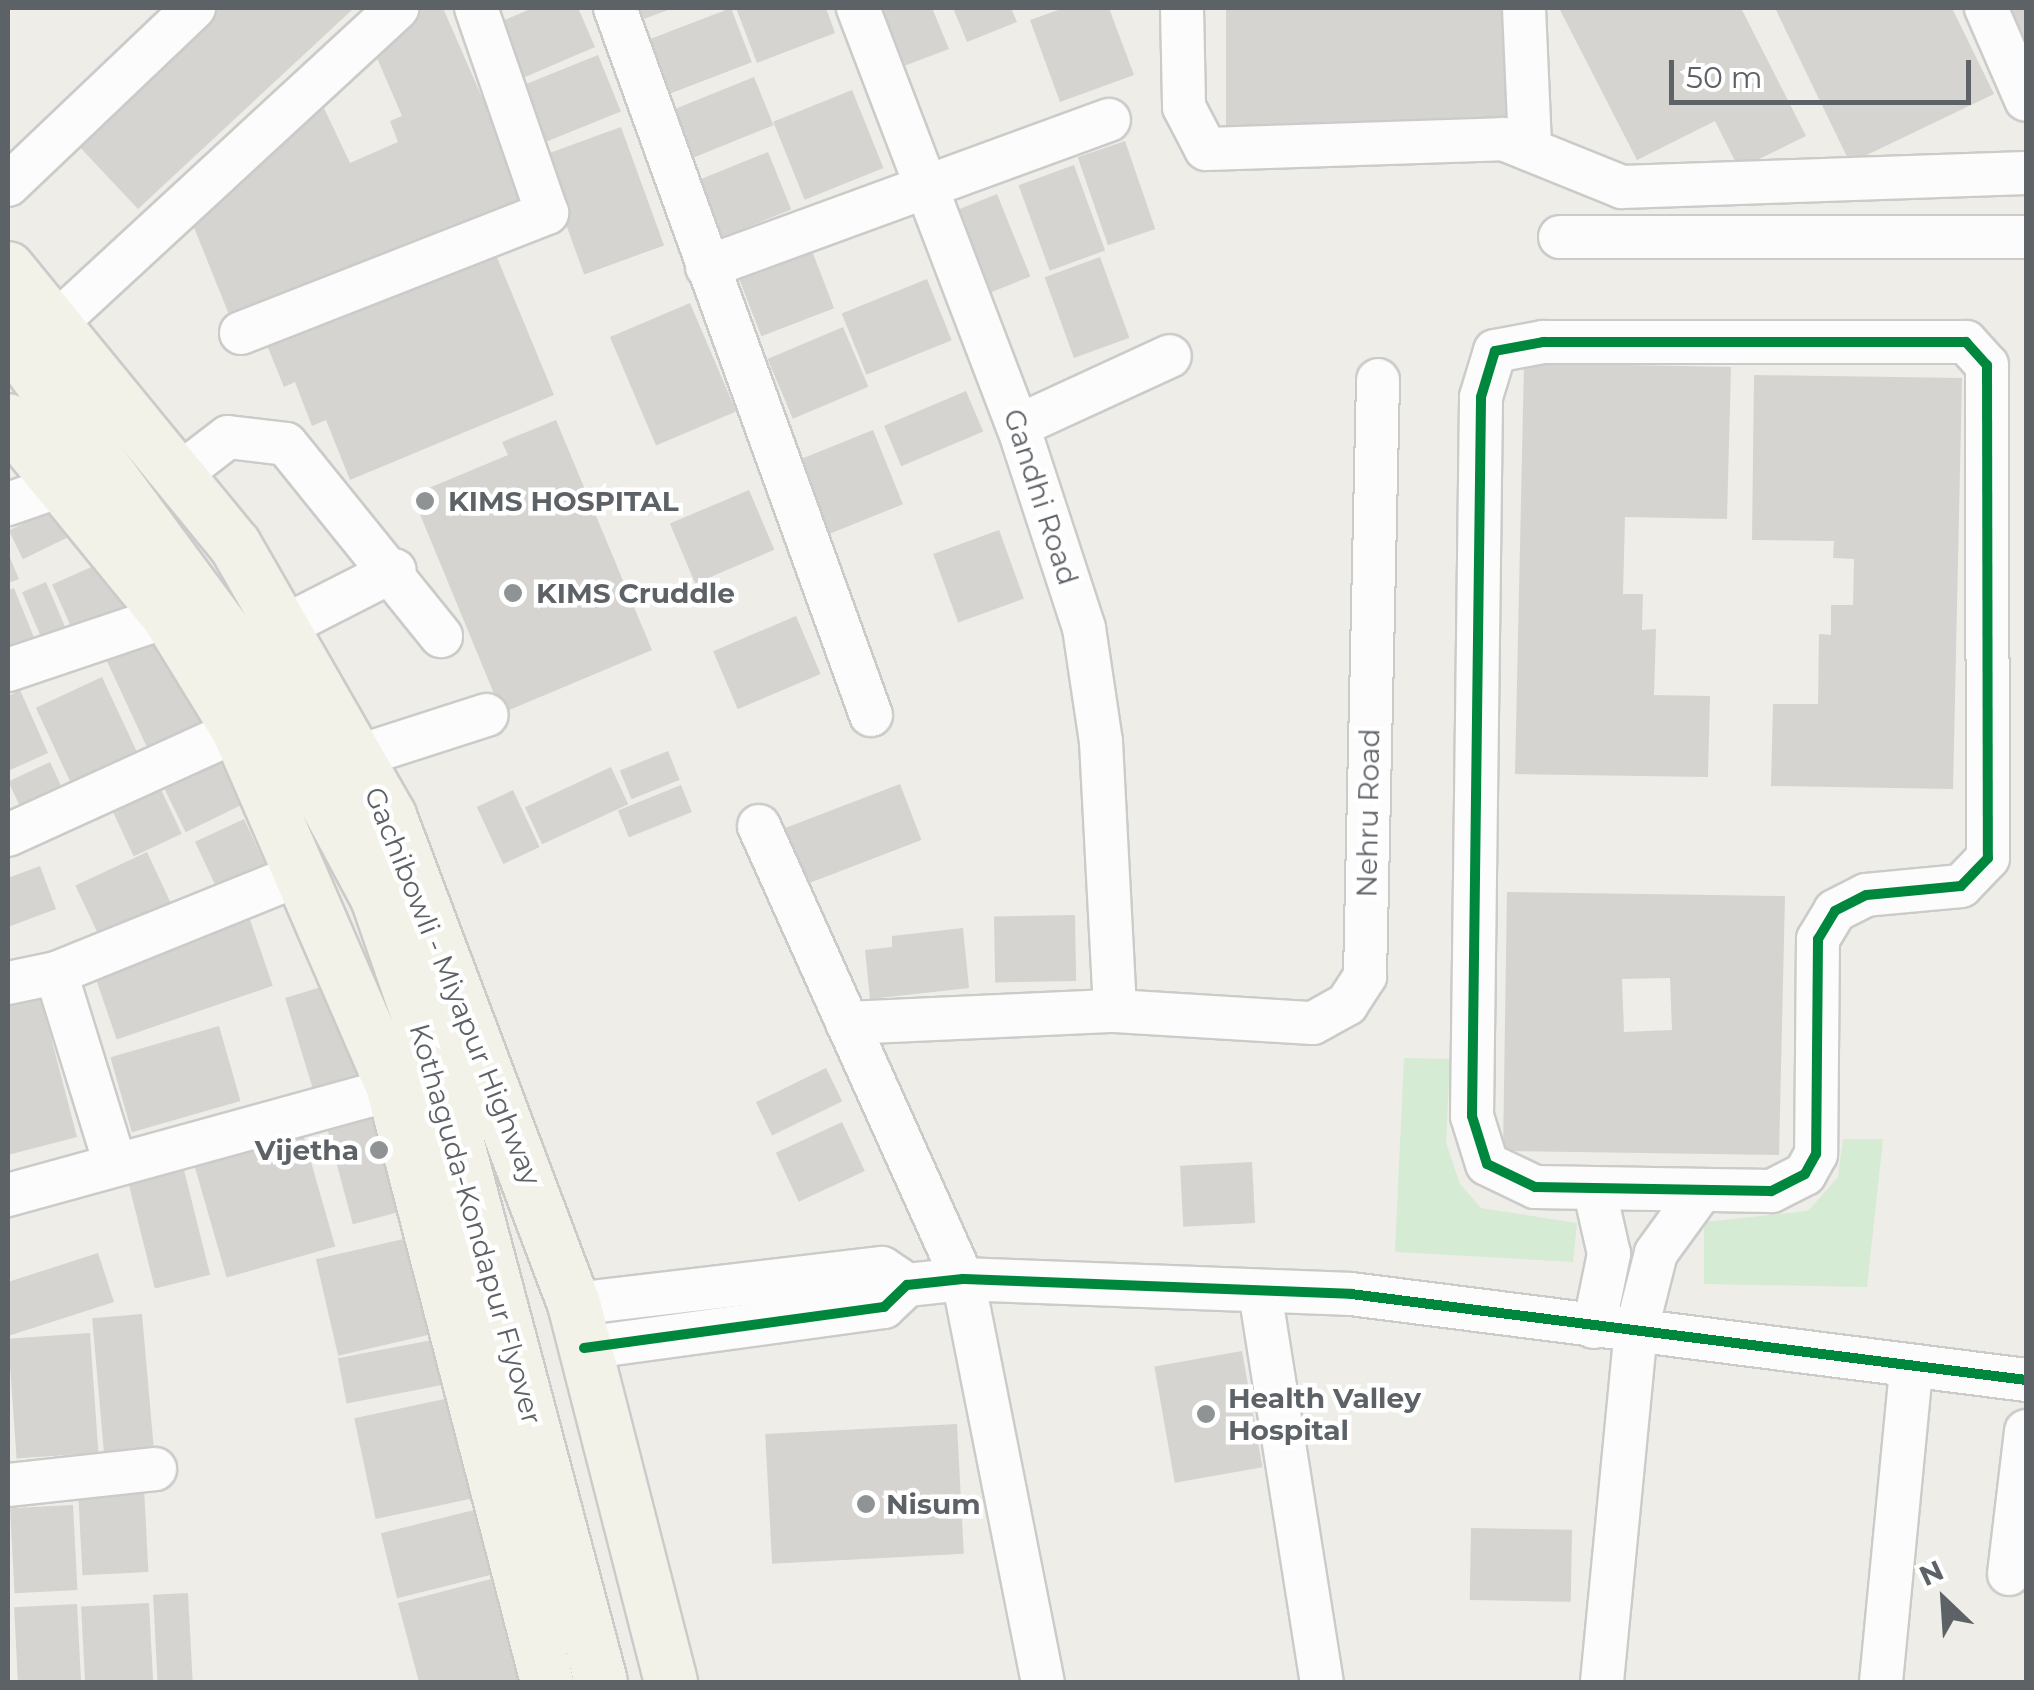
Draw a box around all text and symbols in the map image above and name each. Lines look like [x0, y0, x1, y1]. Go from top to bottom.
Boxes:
scale bar [1674, 40, 1976, 102]
text: 50 m [1686, 59, 1763, 96]
street label: Gandhi Road [997, 405, 1085, 589]
place label: KIMS HOSPITAL [448, 484, 679, 518]
marker: KIMS HOSPITAL [412, 488, 438, 514]
place label: KIMS Cruddle [536, 576, 735, 610]
marker: KIMS Cruddle [500, 580, 526, 606]
street label: Nehru Road [1350, 728, 1386, 898]
street label: Gachibowli - Miyapur Highway [358, 782, 548, 1190]
street label: Kothaguda-Kondapur Flyover [403, 1020, 549, 1428]
place label: Vijetha [255, 1133, 359, 1167]
marker: Vijetha [368, 1139, 390, 1161]
place label: Health Valley Hospital [1228, 1381, 1421, 1447]
marker: Health Valley Hospital [1193, 1401, 1219, 1427]
place label: Nisum [886, 1487, 981, 1521]
marker: Nisum [855, 1493, 877, 1515]
north arrow [1894, 1550, 1994, 1650]
text: N [1914, 1553, 1949, 1593]

